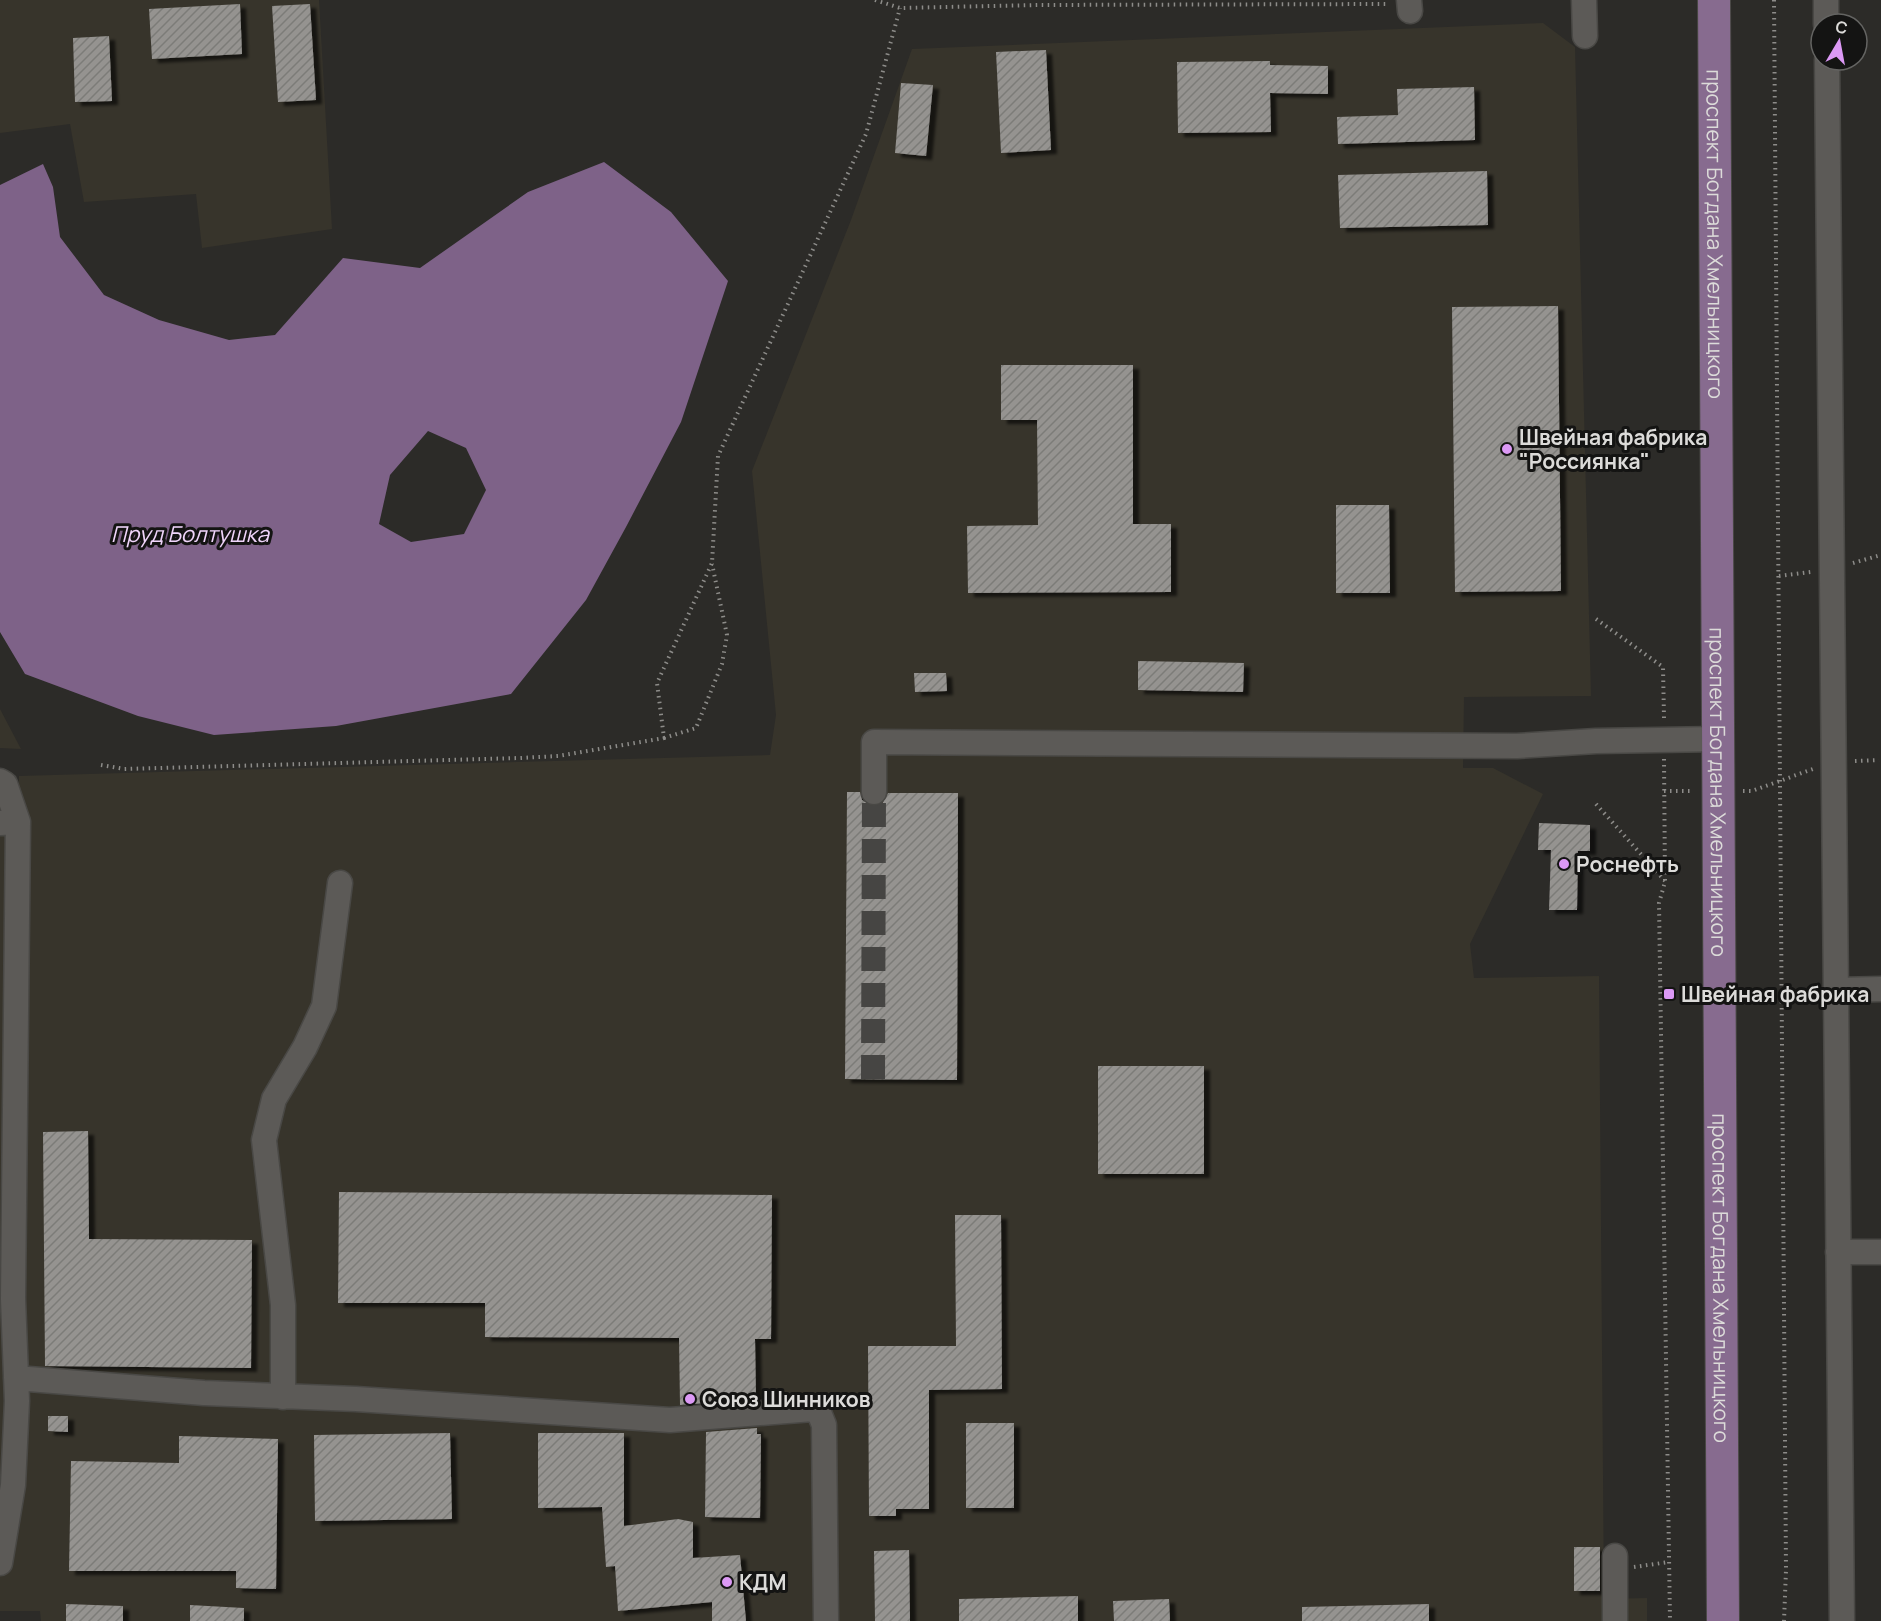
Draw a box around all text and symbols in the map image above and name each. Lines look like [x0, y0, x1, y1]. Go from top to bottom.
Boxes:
north arrow [1809, 12, 1869, 72]
text: С [1834, 15, 1850, 39]
street label: проспект Богдана Хмельницкого [1700, 69, 1730, 399]
place label: Швейная фабрика "Россиянка" [1519, 423, 1707, 475]
marker: Швейная фабрика "Россиянка" [1500, 442, 1514, 456]
water label: Пруд Болтушка [111, 519, 271, 549]
street label: проспект Богдана Хмельницкого [1703, 627, 1733, 957]
place label: Роснефть [1576, 850, 1679, 878]
marker: Роснефть [1557, 857, 1571, 871]
place label: Швейная фабрика [1681, 980, 1869, 1008]
marker: Швейная фабрика [1662, 987, 1676, 1001]
street label: проспект Богдана Хмельницкого [1706, 1113, 1736, 1443]
place label: Союз Шинников [702, 1385, 871, 1413]
marker: Союз Шинников [683, 1392, 697, 1406]
place label: КДМ [739, 1568, 786, 1596]
marker: КДМ [720, 1575, 734, 1589]

